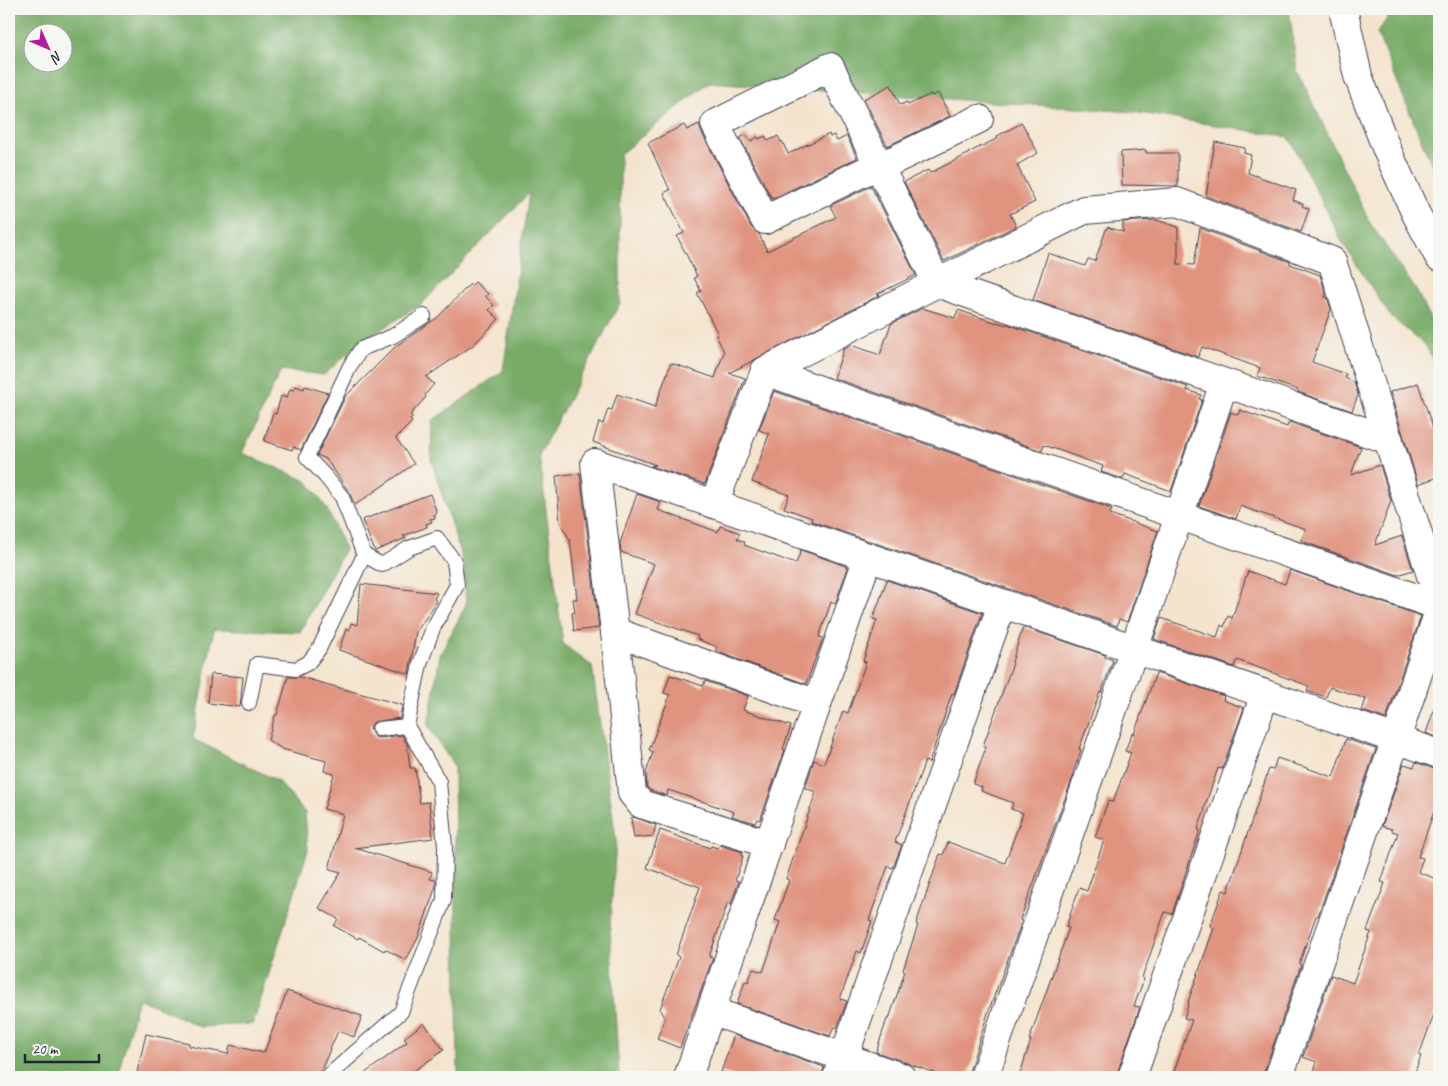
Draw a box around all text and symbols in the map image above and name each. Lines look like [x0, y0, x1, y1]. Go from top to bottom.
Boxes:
north arrow [22, 22, 72, 72]
text: N [46, 48, 66, 68]
scale bar [25, 1031, 99, 1063]
text: 20 m [32, 1040, 59, 1059]

